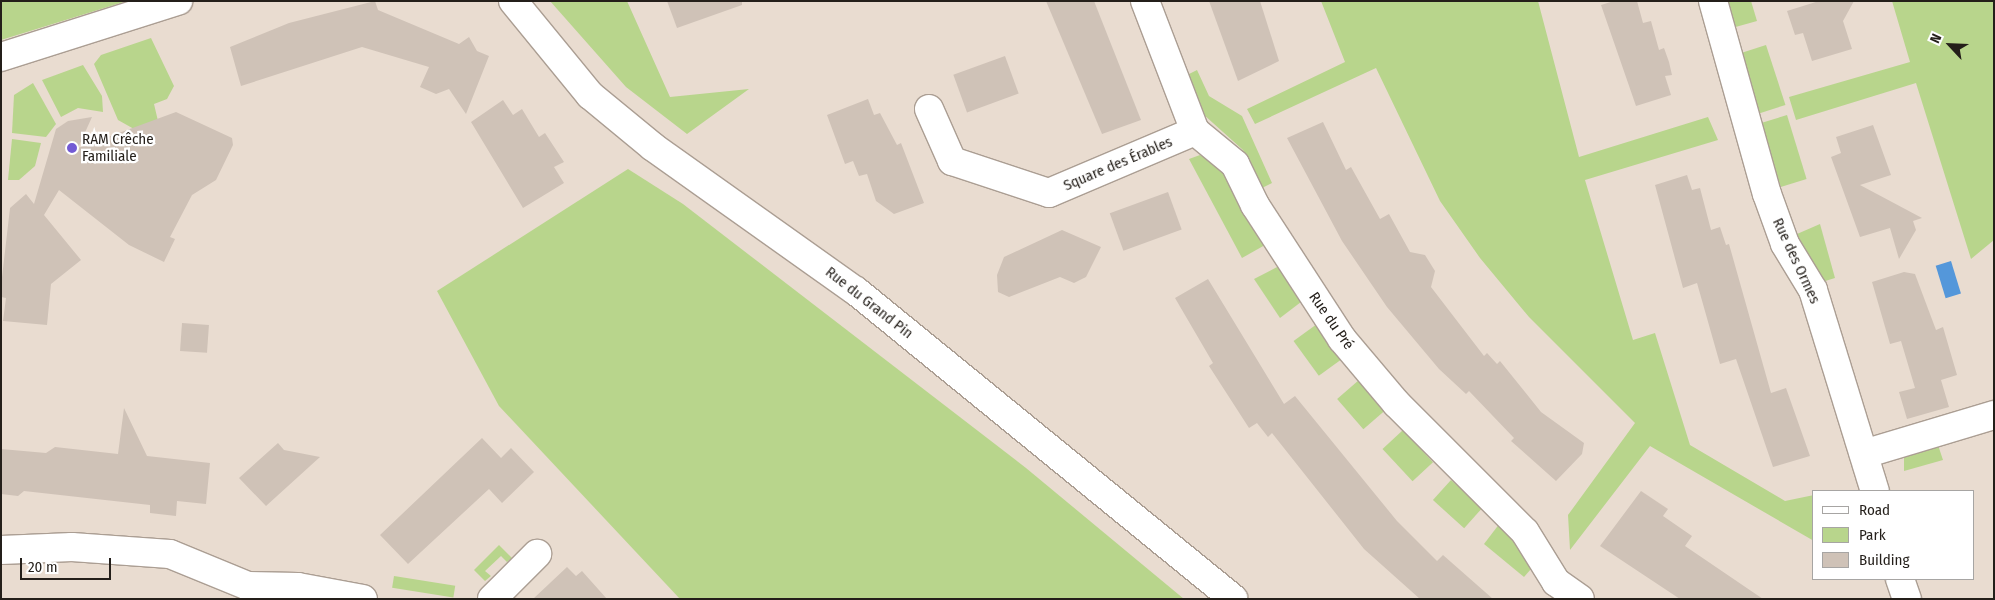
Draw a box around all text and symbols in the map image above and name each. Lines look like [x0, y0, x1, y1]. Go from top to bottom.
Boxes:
north arrow [1925, 20, 1975, 70]
text: N [1926, 31, 1945, 46]
place label: RAM Crêche Familiale [82, 130, 154, 165]
street label: Square des Érables [1061, 133, 1175, 195]
marker: RAM Crêche Familiale [66, 142, 78, 154]
street label: Rue des Ormes [1768, 215, 1824, 307]
street label: Rue du Grand Pin [822, 263, 916, 343]
street label: Rue du Pré [1305, 289, 1357, 353]
legend [1812, 490, 1975, 580]
text: Road [1859, 501, 1890, 519]
text: Park [1859, 526, 1886, 544]
scale bar [22, 548, 114, 580]
text: Building [1859, 551, 1910, 569]
text: 20 m [28, 558, 58, 576]

